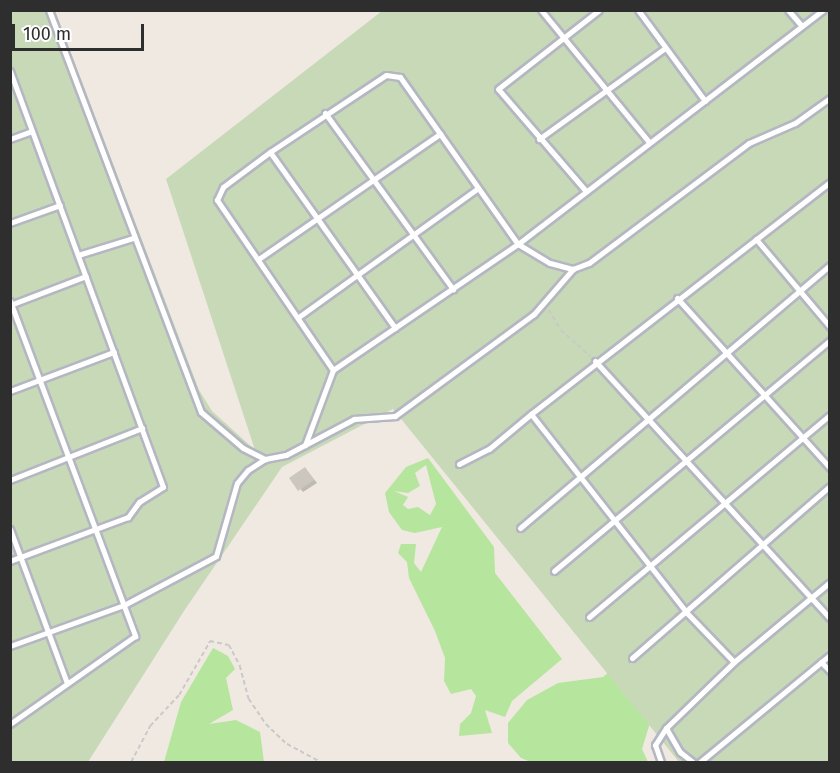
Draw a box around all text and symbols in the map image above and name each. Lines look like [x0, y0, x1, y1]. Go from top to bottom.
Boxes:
scale bar [15, 12, 147, 50]
text: 100 m [23, 23, 71, 45]

